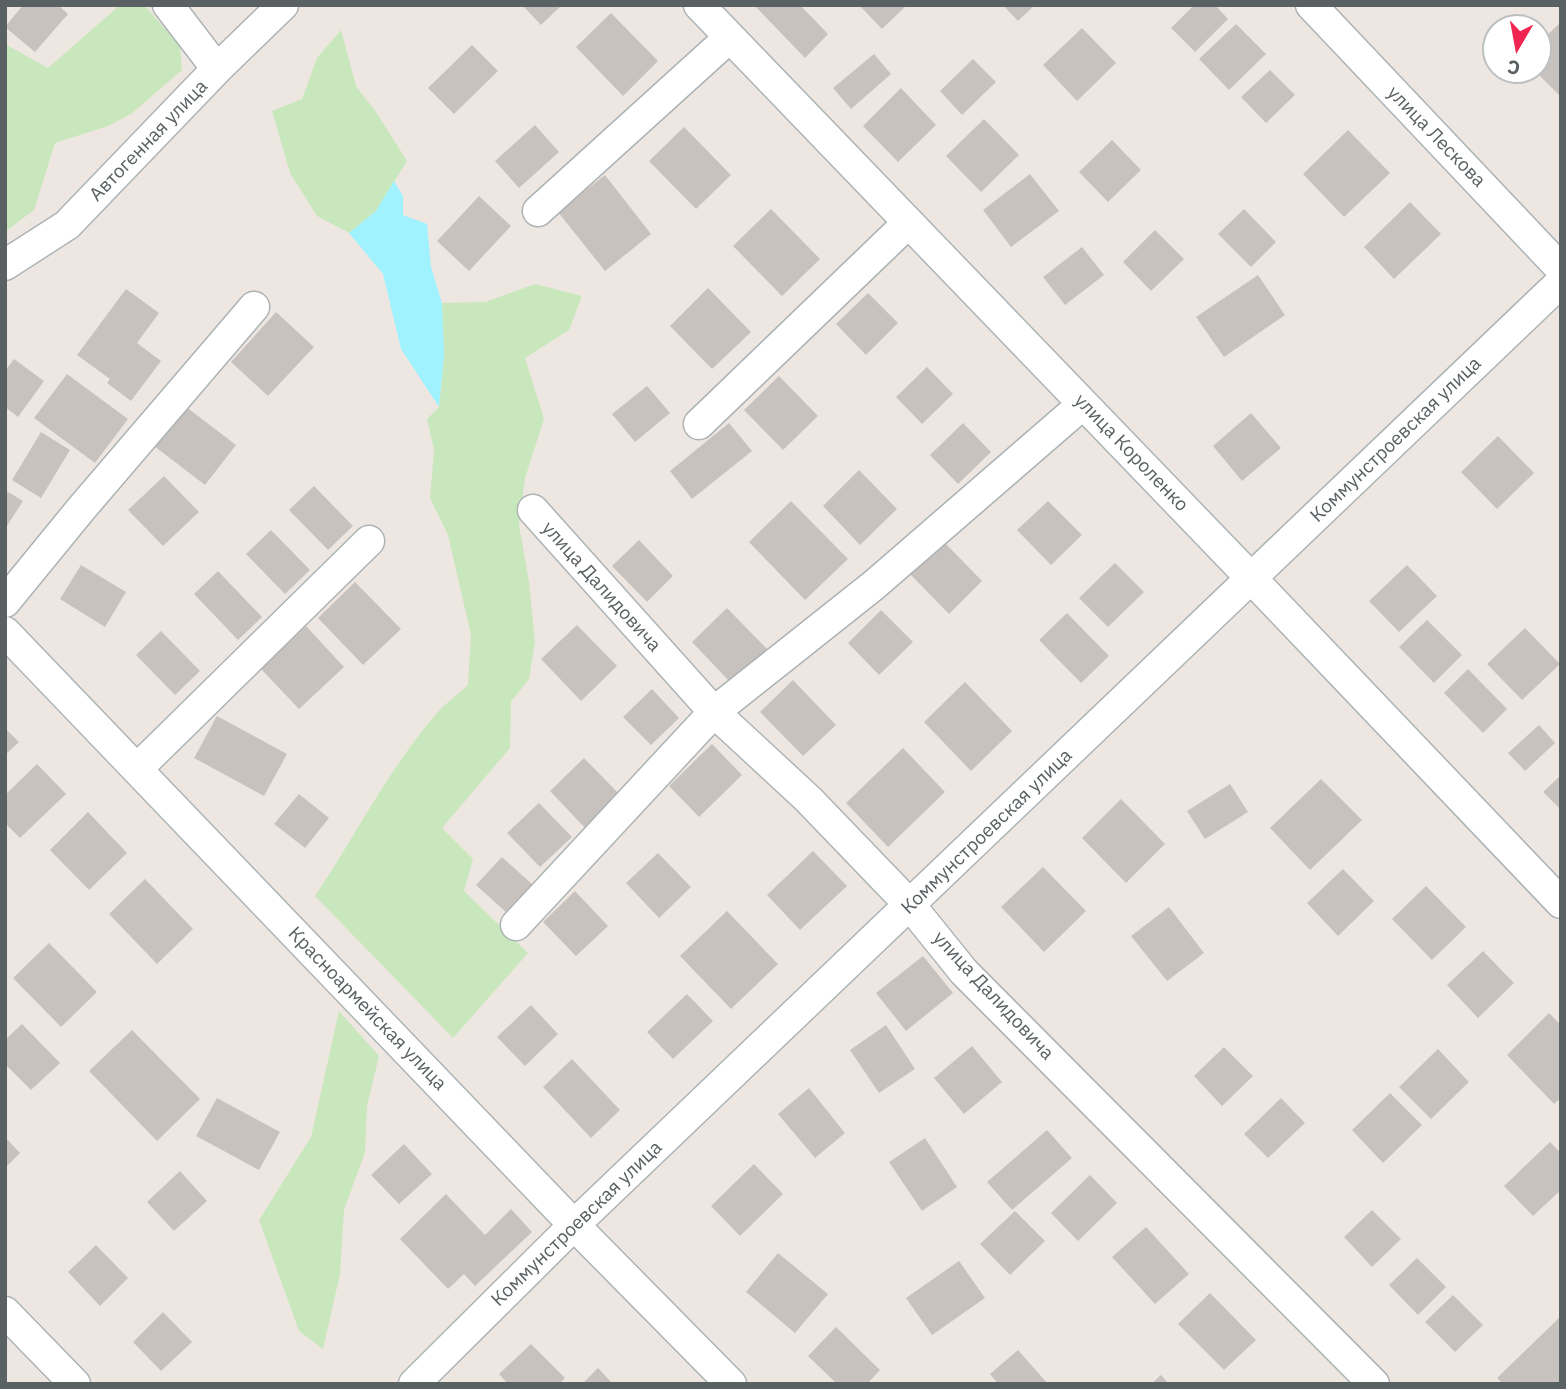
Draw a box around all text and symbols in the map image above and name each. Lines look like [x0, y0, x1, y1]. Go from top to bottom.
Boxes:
north arrow [1482, 14, 1552, 84]
text: С [1506, 55, 1522, 81]
street label: Автогенная улица [85, 76, 213, 206]
street label: улица Лескова [1382, 82, 1490, 192]
street label: Коммунстроевская улица [1306, 352, 1486, 528]
street label: улица Короленко [1069, 389, 1193, 517]
street label: улица Далидовича [537, 517, 665, 657]
street label: Коммунстроевская улица [897, 744, 1077, 920]
street label: Красноармейская улица [283, 923, 451, 1095]
street label: улица Далидовича [928, 927, 1058, 1065]
street label: Коммунстроевская улица [487, 1136, 667, 1312]

